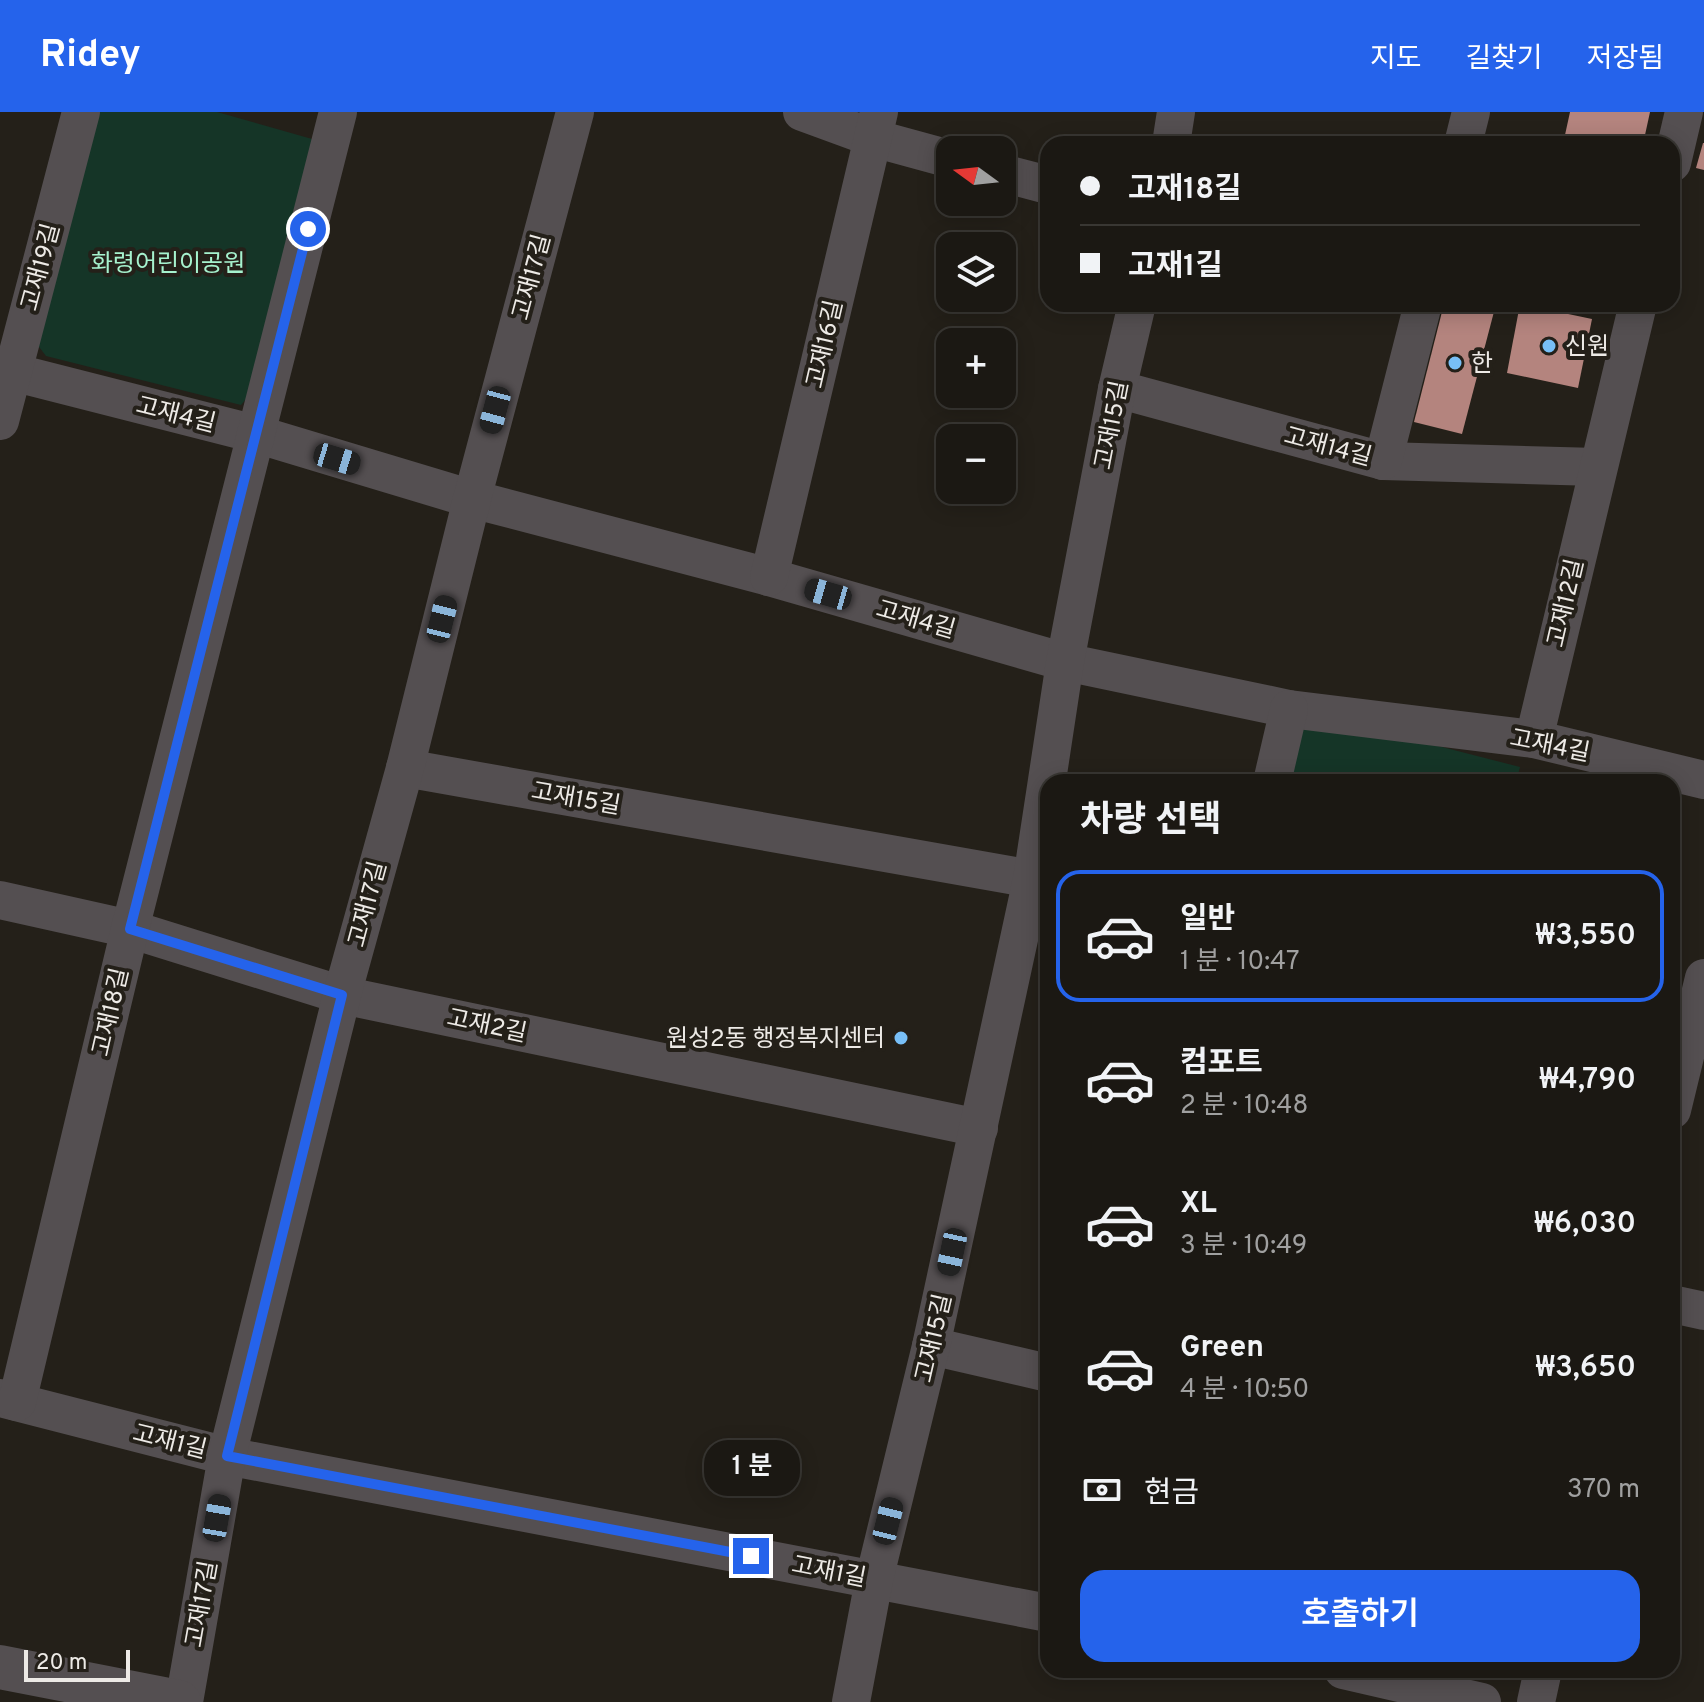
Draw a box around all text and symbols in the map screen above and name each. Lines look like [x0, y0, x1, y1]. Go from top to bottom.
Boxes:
text: Ridey [40, 32, 141, 81]
text: 지도 [1370, 42, 1421, 78]
text: 길찾기 [1465, 42, 1543, 78]
text: 저장됨 [1587, 42, 1664, 78]
north arrow [936, 136, 1016, 216]
map controls [936, 136, 1016, 504]
text: 고재18길 [1128, 172, 1242, 209]
route start [290, 211, 326, 247]
street label: 고재19길 [16, 220, 68, 315]
street label: 고재17길 [507, 231, 559, 324]
button: layers [936, 232, 1016, 312]
text: 고재1길 [1128, 249, 1223, 286]
park label: 화령어린이공원 [91, 250, 245, 280]
street label: 고재16길 [801, 297, 851, 391]
button: + [936, 328, 1016, 408]
place label: 신원 [1565, 333, 1609, 363]
marker: 신원 [1540, 337, 1558, 355]
place label: 한 [1471, 350, 1493, 380]
marker: 한 [1446, 354, 1464, 372]
street label: 고재15길 [1090, 378, 1136, 472]
car [477, 384, 513, 436]
street label: 고재4길 [133, 392, 219, 440]
street label: 고재14길 [1280, 422, 1375, 474]
button: − [936, 424, 1016, 504]
car [311, 441, 363, 477]
street label: 고재12길 [1542, 556, 1592, 651]
car [802, 576, 854, 612]
car [425, 593, 459, 645]
street label: 고재4길 [872, 595, 959, 647]
street label: 고재4길 [1507, 724, 1592, 769]
street label: 고재15길 [529, 777, 623, 823]
text: 차량 선택 [1080, 799, 1221, 845]
street label: 고재17길 [343, 858, 395, 951]
icon: car [1084, 900, 1156, 972]
text: 일반 [1180, 902, 1235, 939]
text: ₩3,550 [1535, 918, 1636, 955]
text: 1 분 · 10:47 [1180, 946, 1300, 979]
street label: 고재18길 [87, 965, 137, 1060]
street label: 고재2길 [444, 1004, 529, 1050]
place label: 원성2동 행정복지센터 [666, 1025, 885, 1055]
marker: 원성2동 행정복지센터 [892, 1029, 910, 1047]
icon: car [1084, 1044, 1156, 1116]
text: 컴포트 [1180, 1046, 1263, 1083]
text: ₩4,790 [1539, 1062, 1636, 1099]
text: 2 분 · 10:48 [1180, 1090, 1308, 1123]
text: XL [1180, 1186, 1217, 1223]
icon: car [1084, 1188, 1156, 1260]
text: ₩6,030 [1534, 1206, 1636, 1243]
car [935, 1226, 969, 1278]
text: 3 분 · 10:49 [1180, 1230, 1307, 1263]
street label: 고재15길 [910, 1291, 960, 1386]
text: Green [1180, 1330, 1264, 1367]
icon: car [1084, 1332, 1156, 1404]
text: ₩3,650 [1536, 1350, 1636, 1387]
text: 4 분 · 10:50 [1180, 1374, 1309, 1407]
street label: 고재1길 [129, 1419, 210, 1467]
callout: 1 분 [703, 1440, 799, 1496]
text: 1 분 [732, 1451, 772, 1484]
icon: cash [1080, 1468, 1124, 1512]
text: 370 m [1567, 1474, 1640, 1507]
text: 현금 [1144, 1476, 1199, 1513]
car [201, 1492, 233, 1544]
car [871, 1495, 905, 1547]
route end [733, 1538, 769, 1574]
street label: 고재1길 [789, 1551, 868, 1595]
street label: 고재17길 [181, 1559, 225, 1650]
button: 호출하기 [1080, 1570, 1640, 1662]
scale bar [24, 1646, 130, 1682]
text: 20 m [36, 1650, 87, 1677]

